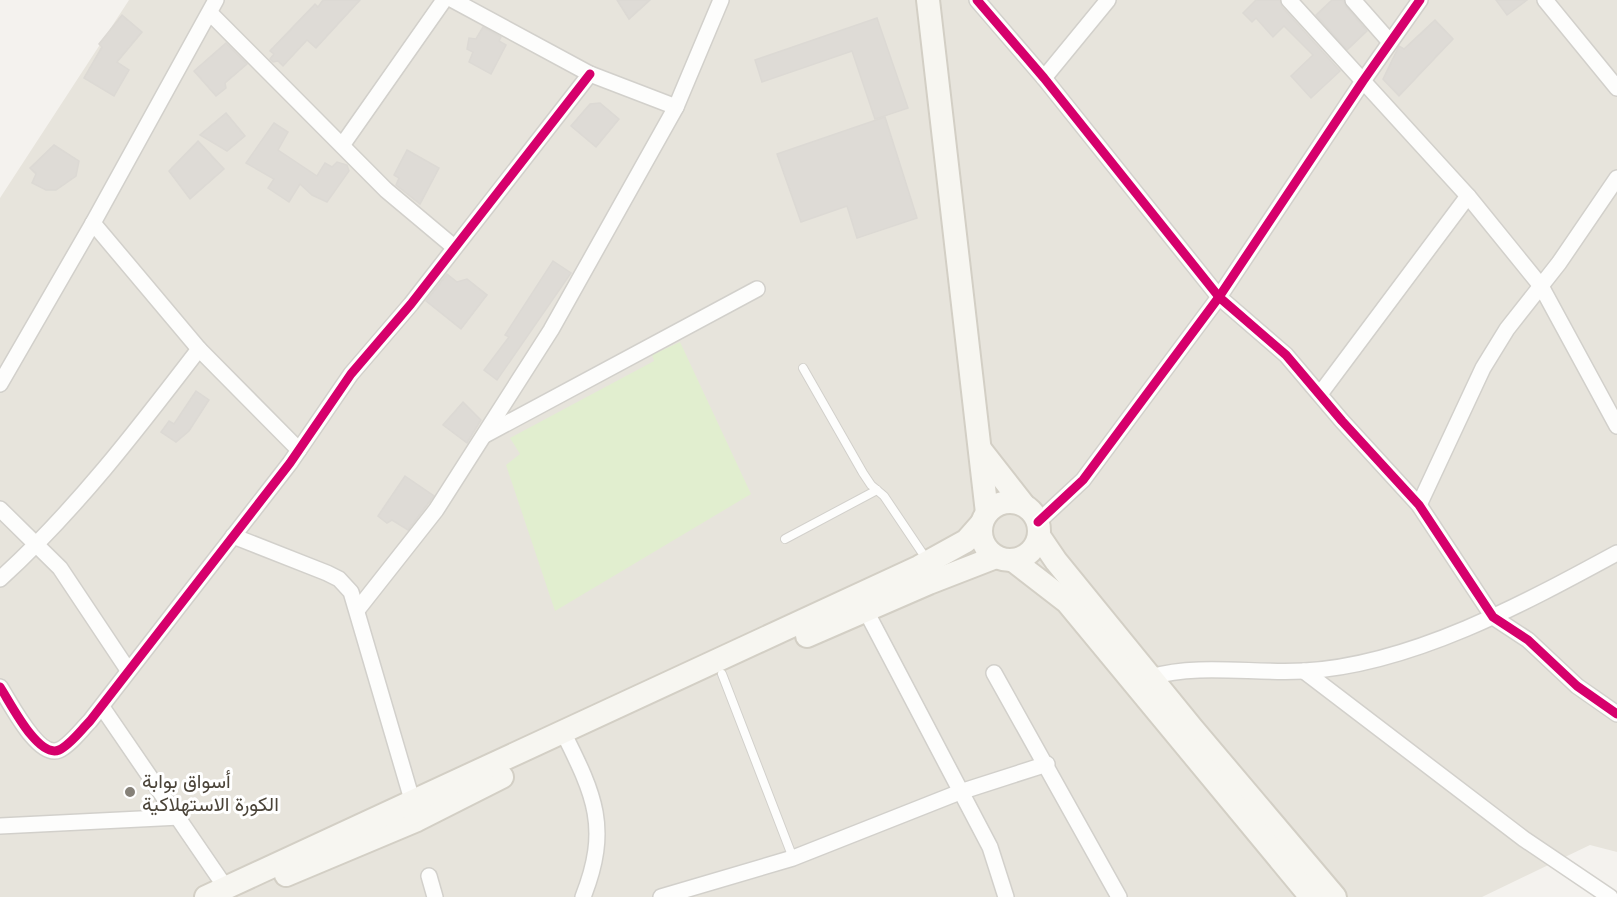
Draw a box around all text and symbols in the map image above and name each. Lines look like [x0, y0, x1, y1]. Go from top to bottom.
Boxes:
place label: أسواق بوابة الكورة الاستهلاكية [142, 767, 279, 817]
marker: أسواق بوابة الكورة الاستهلاكية [123, 785, 137, 799]

